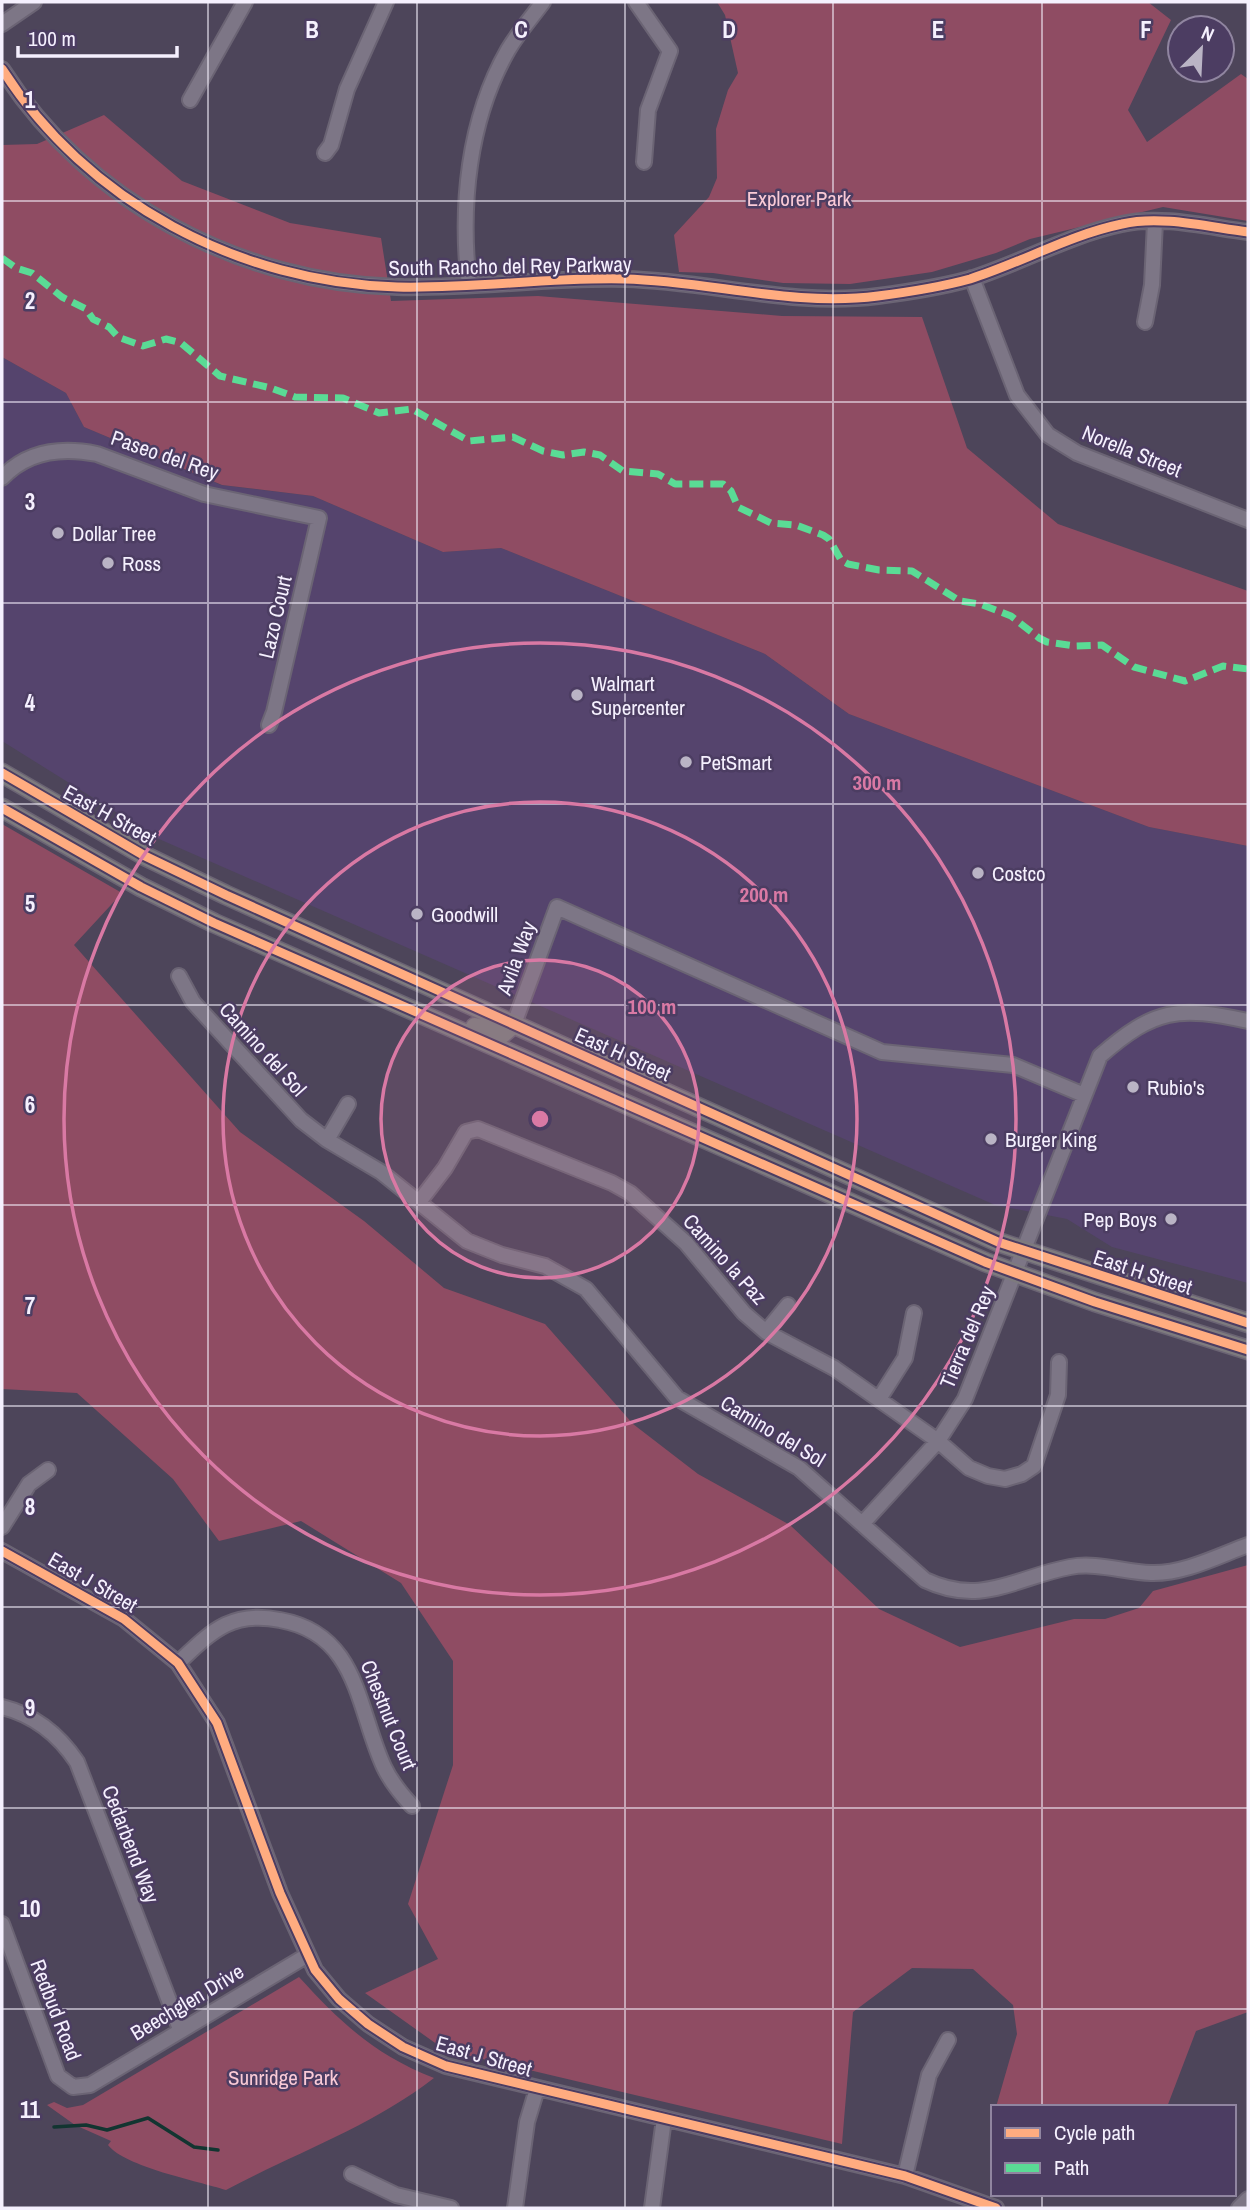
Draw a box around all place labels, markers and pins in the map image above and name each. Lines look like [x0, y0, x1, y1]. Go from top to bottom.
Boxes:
place label: Dollar Tree [72, 519, 156, 548]
marker: Dollar Tree [50, 525, 66, 541]
place label: Ross [122, 549, 161, 578]
marker: Ross [100, 555, 116, 571]
place label: Walmart Supercenter [591, 669, 685, 722]
marker: Walmart Supercenter [569, 687, 585, 703]
place label: PetSmart [700, 748, 772, 777]
marker: PetSmart [678, 754, 694, 770]
place label: Costco [992, 859, 1046, 888]
marker: Costco [970, 865, 986, 881]
place label: Goodwill [431, 900, 498, 929]
marker: Goodwill [409, 906, 425, 922]
place label: Rubio's [1147, 1073, 1205, 1102]
marker: Rubio's [1125, 1079, 1141, 1095]
centre of rings [528, 1107, 552, 1131]
place label: Burger King [1005, 1125, 1097, 1154]
marker: Burger King [983, 1131, 999, 1147]
place label: Pep Boys [1083, 1205, 1157, 1234]
marker: Pep Boys [1163, 1211, 1179, 1227]

